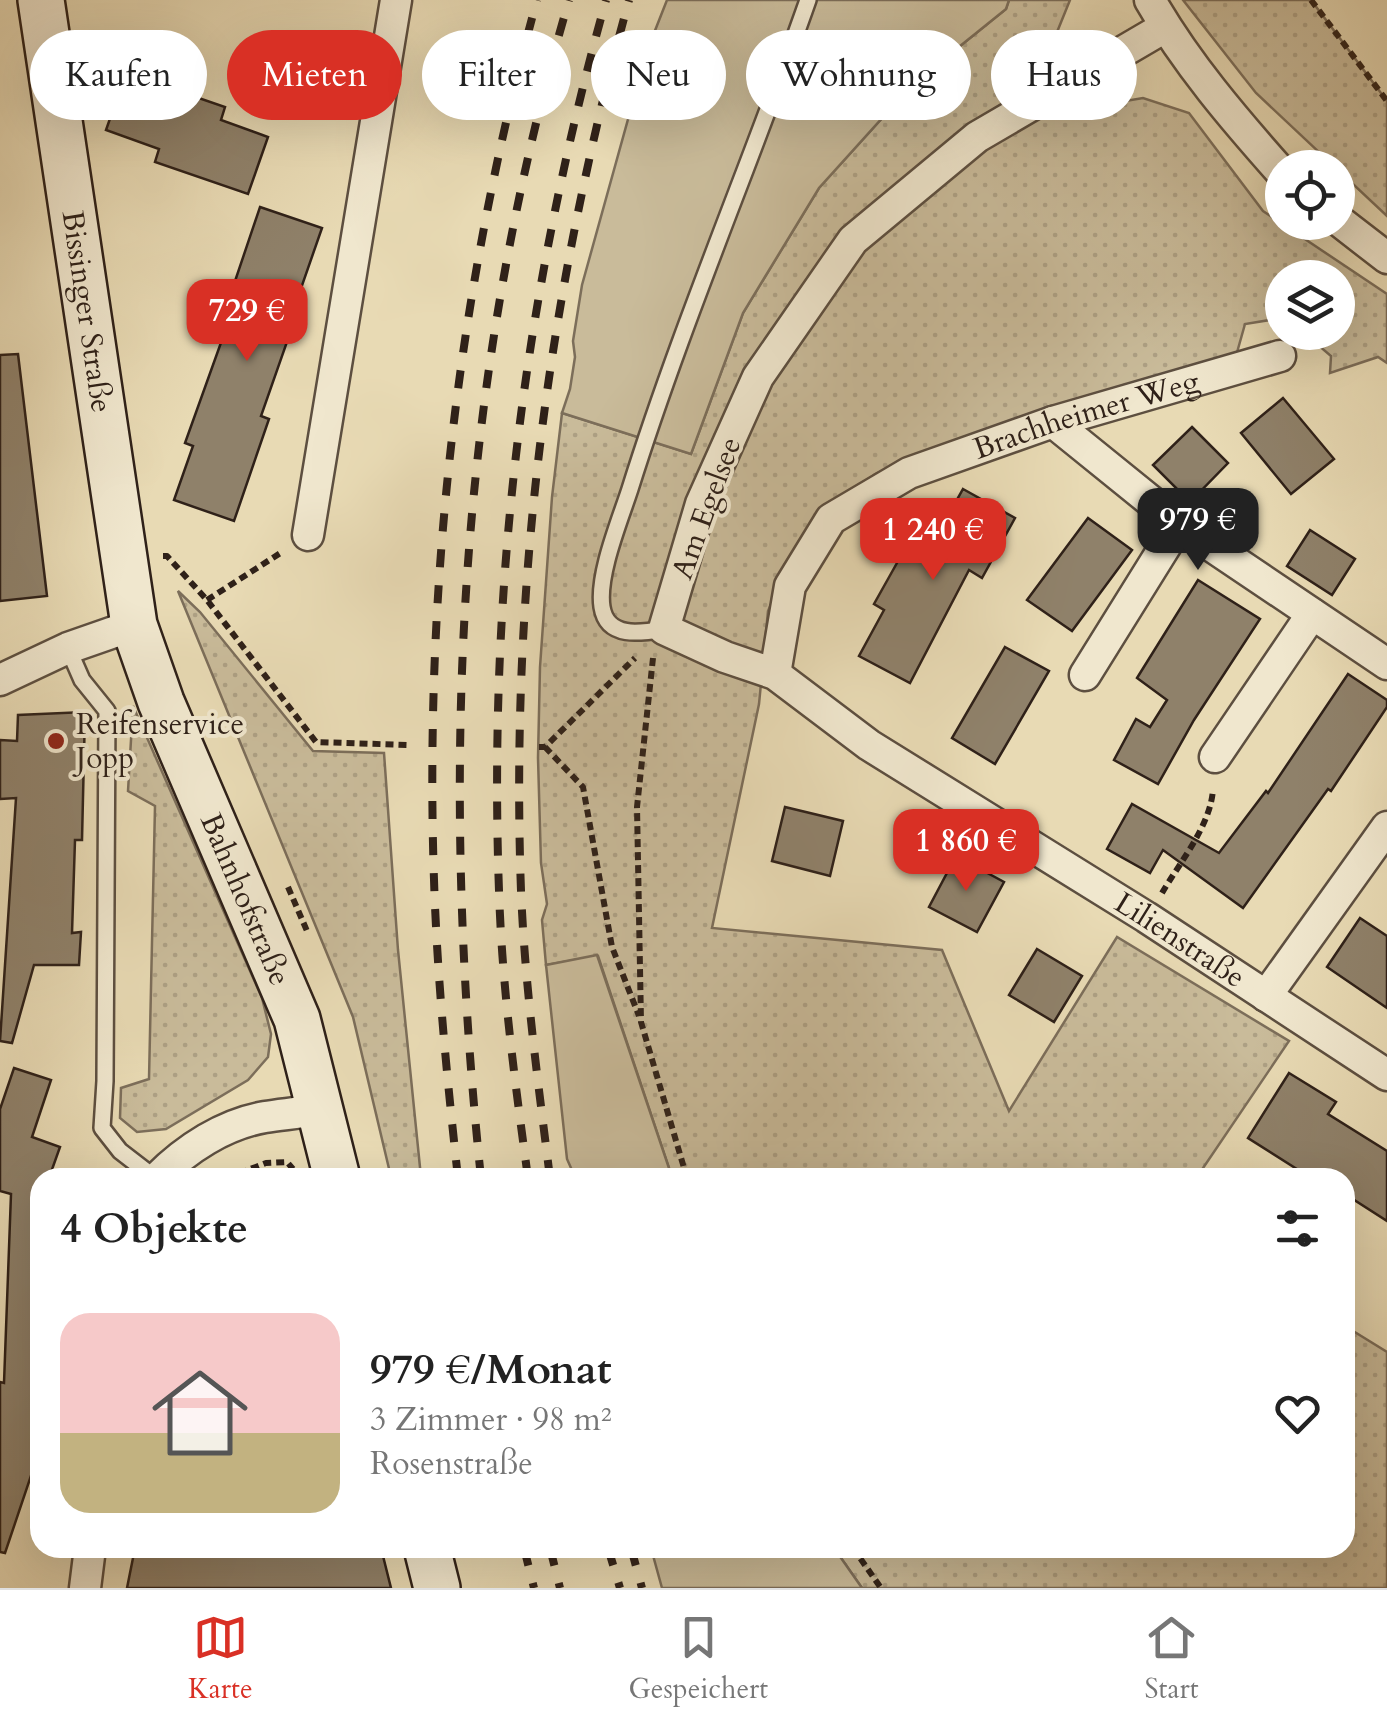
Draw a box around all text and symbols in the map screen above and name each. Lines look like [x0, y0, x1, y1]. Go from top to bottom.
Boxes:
chip: Kaufen [30, 30, 207, 120]
chip: Mieten [227, 30, 402, 120]
chip: Filter [422, 30, 571, 120]
chip: Neu [591, 30, 726, 120]
chip: Wohnung [746, 30, 971, 120]
chip: Haus [991, 30, 1137, 120]
map controls [1265, 150, 1355, 350]
button: locate [1265, 150, 1355, 240]
street label: Bissinger Straße [52, 208, 122, 415]
button: layers [1265, 260, 1355, 350]
pin: 729 € [177, 279, 317, 364]
text: 729 € [209, 289, 285, 333]
street label: Brachheimer Weg [968, 361, 1204, 470]
street label: Am Egelsee [662, 431, 751, 585]
pin: 979 € [1128, 488, 1268, 573]
pin: 1 240 € [841, 498, 1025, 583]
text: 979 € [1160, 498, 1236, 542]
text: 1 240 € [882, 508, 984, 552]
place label: Reifenservice Jopp [72, 704, 244, 779]
marker: Reifenservice Jopp [45, 730, 67, 752]
street label: Bahnhofstraße [190, 807, 300, 992]
pin: 1 860 € [874, 809, 1058, 894]
text: 1 860 € [915, 819, 1017, 863]
street label: Lilienstraße [1107, 882, 1253, 998]
text: 4 Objekte [60, 1200, 248, 1257]
icon: filters [1270, 1201, 1325, 1256]
text: 979 €/Monat [370, 1341, 611, 1398]
icon: home [140, 1353, 260, 1473]
icon: heart [1270, 1386, 1325, 1441]
text: 3 Zimmer · 98 m² [370, 1398, 612, 1442]
text: Rosenstraße [370, 1442, 533, 1486]
tab: Karte [188, 1610, 253, 1708]
tab: Gespeichert [629, 1610, 768, 1708]
tab: Start [1144, 1610, 1199, 1708]

